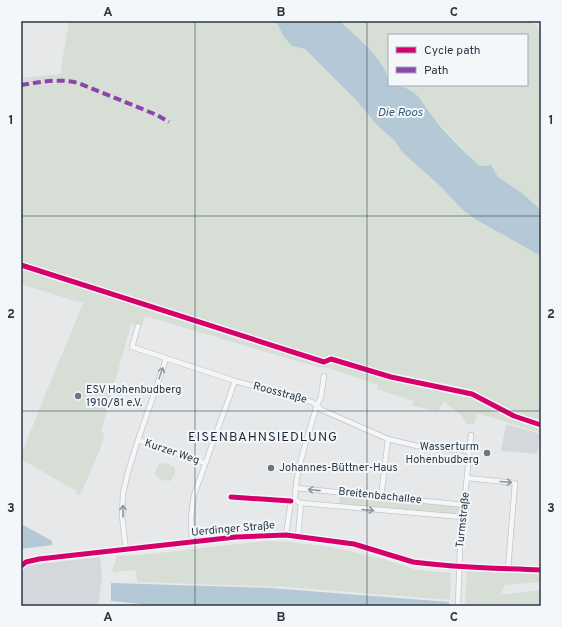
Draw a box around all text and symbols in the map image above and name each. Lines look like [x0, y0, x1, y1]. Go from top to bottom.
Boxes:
text: A [103, 5, 113, 21]
text: B [277, 5, 286, 21]
text: C [450, 5, 458, 21]
legend [388, 34, 528, 86]
text: Cycle path [424, 43, 481, 59]
text: Path [424, 63, 449, 79]
water label: Die Roos [377, 105, 423, 121]
text: 1 [8, 113, 14, 129]
text: 1 [548, 113, 554, 129]
text: 2 [7, 307, 15, 323]
text: 2 [547, 307, 555, 323]
one-way arrow [158, 367, 166, 379]
street label: Roosstraße [252, 379, 309, 407]
place label: ESV Hohenbudberg 1910/81 e.V. [86, 383, 182, 410]
marker: ESV Hohenbudberg 1910/81 e.V. [73, 391, 83, 401]
district label: EISENBAHNSIEDLUNG [188, 430, 338, 446]
street label: Kurzer Weg [143, 436, 201, 468]
place label: Wasserturm Hohenbudberg [405, 440, 479, 467]
marker: Wasserturm Hohenbudberg [482, 448, 492, 458]
place label: Johannes-Büttner-Haus [279, 461, 398, 475]
marker: Johannes-Büttner-Haus [266, 463, 276, 473]
one-way arrow [499, 478, 512, 486]
street label: Breitenbachallee [338, 485, 422, 507]
one-way arrow [308, 486, 321, 494]
street label: Turmstraße [453, 491, 473, 549]
text: 3 [7, 501, 15, 517]
text: 3 [547, 501, 555, 517]
one-way arrow [119, 505, 126, 518]
one-way arrow [361, 506, 374, 513]
street label: Uerdinger Straße [191, 518, 276, 540]
text: A [103, 610, 113, 626]
text: B [277, 610, 286, 626]
text: C [450, 610, 458, 626]

